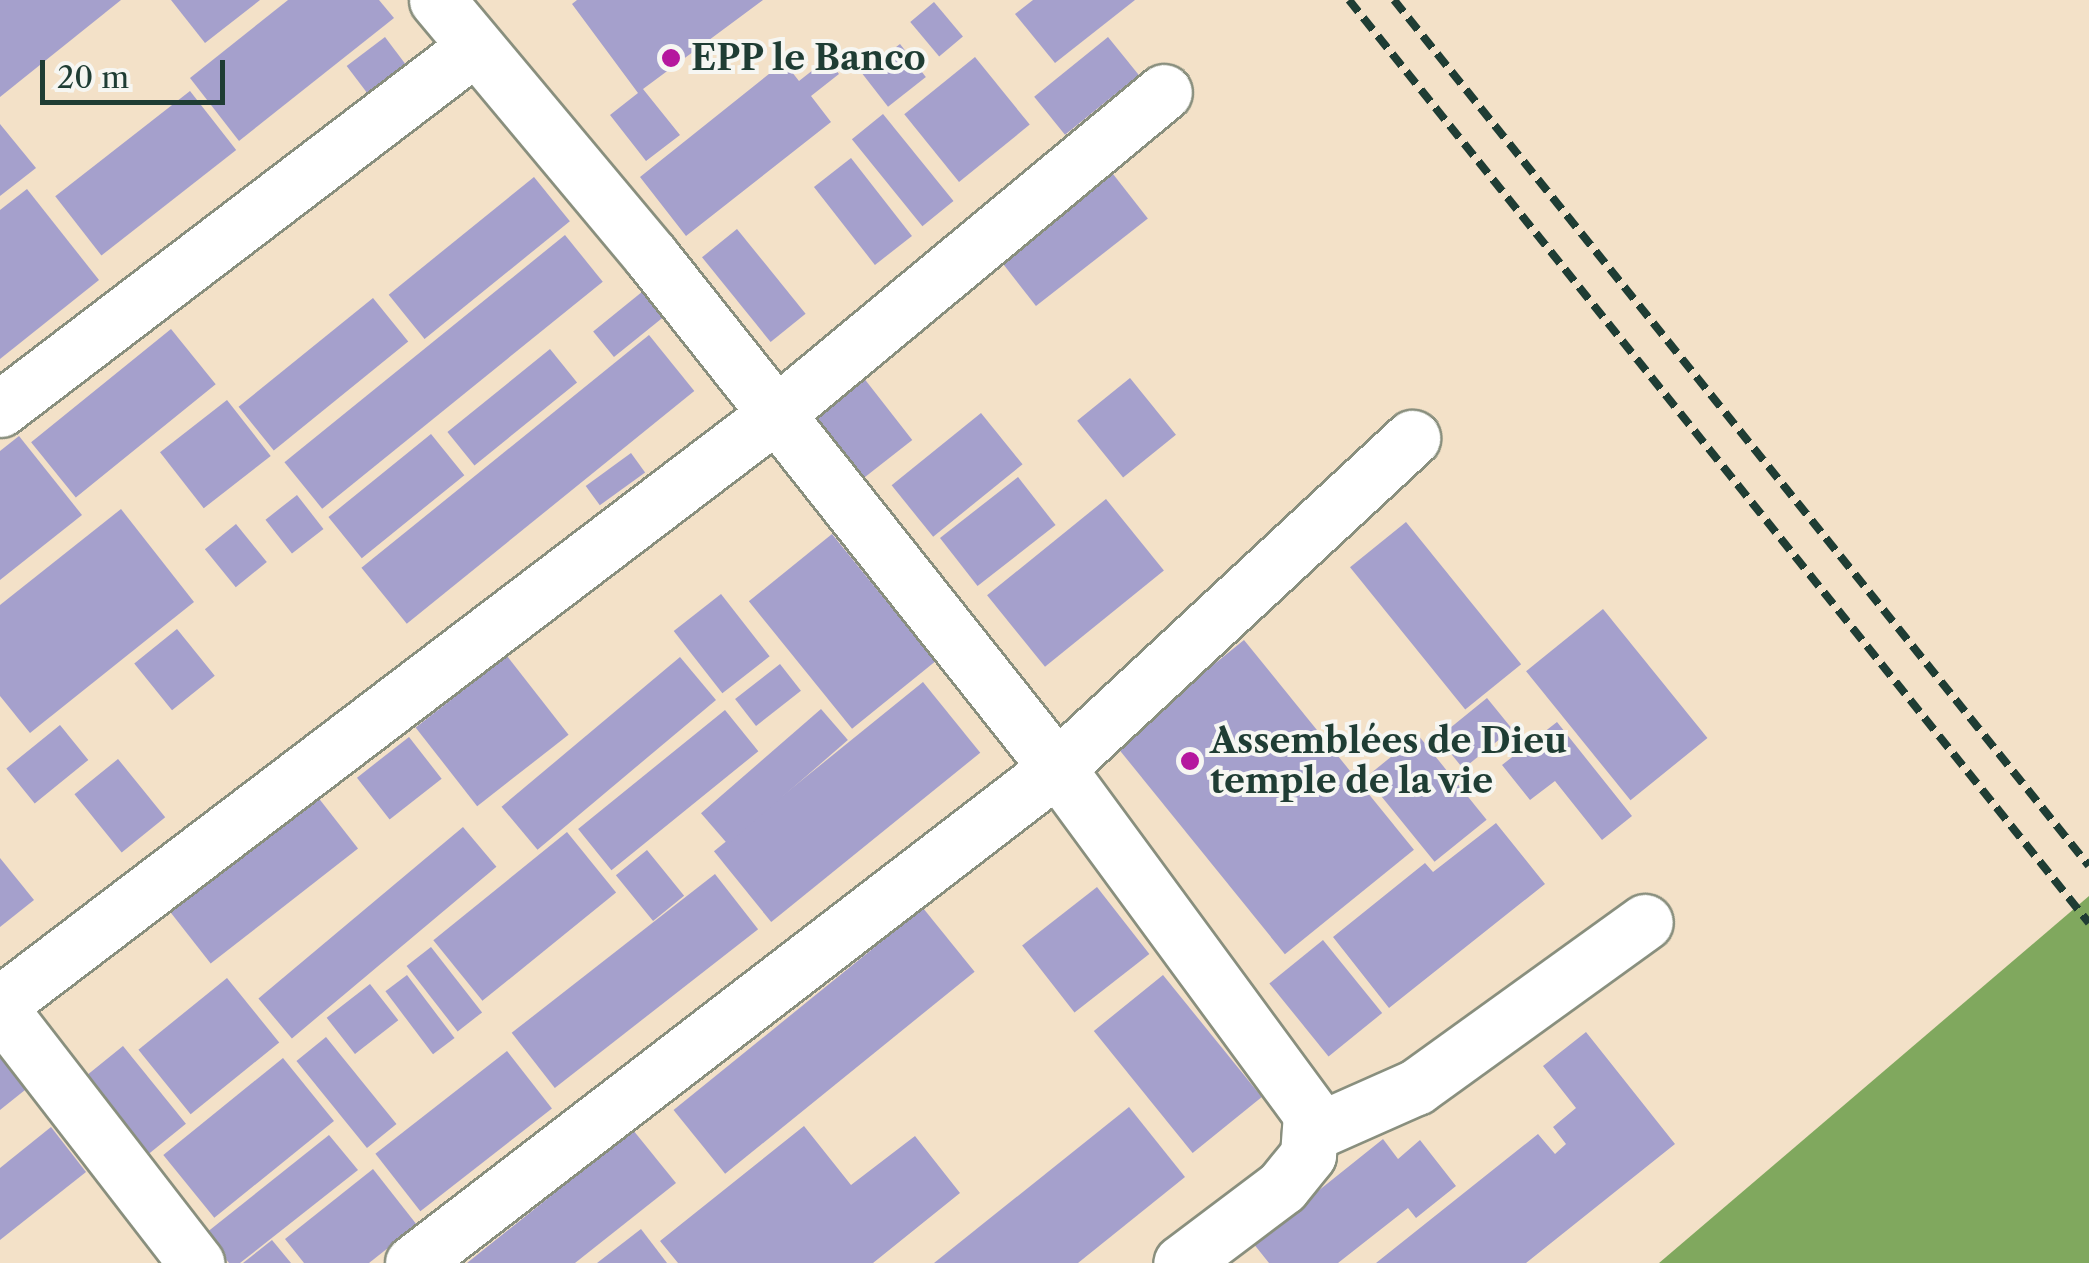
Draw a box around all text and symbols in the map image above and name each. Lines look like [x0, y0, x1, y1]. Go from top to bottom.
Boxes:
place label: EPP le Banco [691, 37, 927, 79]
scale bar [45, 40, 230, 102]
marker: EPP le Banco [660, 47, 682, 69]
text: 20 m [57, 59, 129, 96]
place label: Assemblées de Dieu temple de la vie [1210, 720, 1567, 802]
marker: Assemblées de Dieu temple de la vie [1179, 750, 1201, 772]

